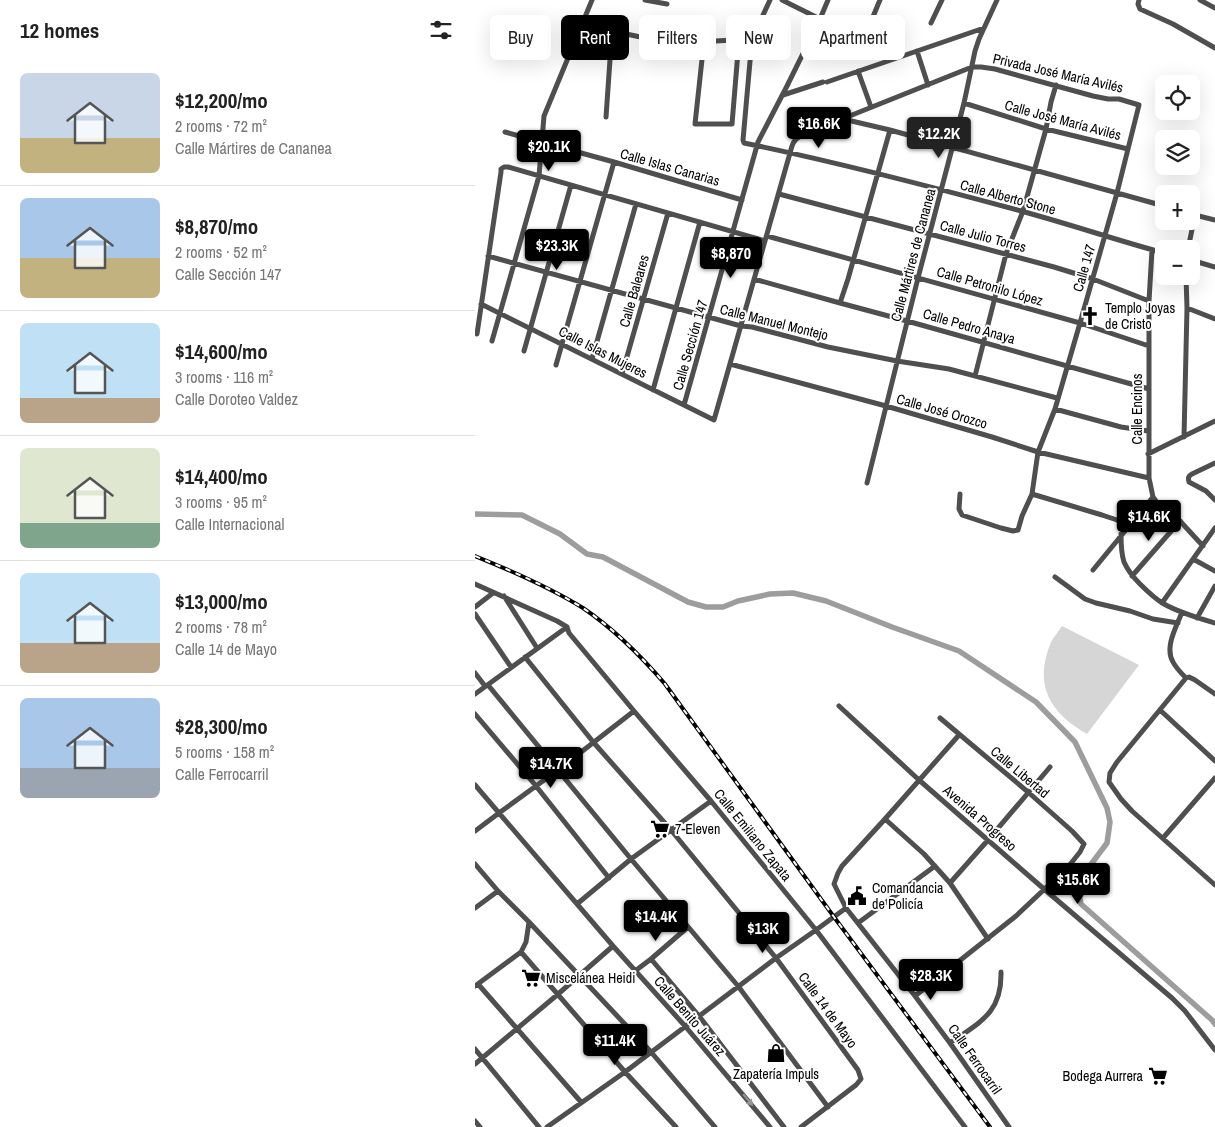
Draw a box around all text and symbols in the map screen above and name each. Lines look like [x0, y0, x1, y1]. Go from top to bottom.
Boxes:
chip: Buy [490, 15, 551, 60]
chip: Rent [561, 15, 629, 60]
chip: Filters [639, 15, 716, 60]
chip: New [726, 15, 791, 60]
chip: Apartment [801, 15, 905, 60]
text: 12 homes [20, 16, 99, 45]
icon: filters [427, 16, 455, 44]
street label: Privada José María Avilés [991, 49, 1125, 97]
map controls [1155, 75, 1200, 285]
button: locate [1155, 75, 1200, 120]
text: $12,200/mo [175, 86, 268, 115]
icon: home [60, 93, 120, 153]
street label: Calle José María Avilés [1003, 96, 1123, 144]
pin: $16.6K [778, 106, 860, 149]
text: $16.6K [798, 112, 840, 134]
text: 2 rooms · 72 m² [175, 115, 267, 137]
pin: $12.2K [898, 116, 980, 159]
text: $12.2K [918, 122, 960, 144]
pin: $20.1K [508, 130, 590, 172]
button: layers [1155, 130, 1200, 175]
text: $20.1K [528, 135, 570, 157]
text: Calle Mártires de Cananea [175, 137, 332, 159]
street label: Calle Islas Canarias [618, 144, 722, 190]
street label: Calle Alberto Stone [958, 176, 1058, 218]
button: + [1155, 185, 1200, 230]
street label: Calle Mártires de Cananea [887, 186, 940, 324]
text: $8,870/mo [175, 212, 258, 241]
street label: Calle Julio Torres [938, 216, 1028, 256]
icon: home [60, 218, 120, 278]
pin: $23.3K [516, 228, 598, 271]
text: $23.3K [536, 234, 578, 256]
pin: $8,870 [690, 236, 772, 279]
button: − [1155, 240, 1200, 285]
text: 2 rooms · 52 m² [175, 241, 267, 263]
text: $8,870 [711, 242, 751, 264]
street label: Calle 147 [1069, 242, 1099, 294]
street label: Calle Baleares [615, 252, 653, 329]
street label: Calle Petronilo López [935, 262, 1045, 310]
text: Calle Sección 147 [175, 263, 281, 285]
street label: Calle Sección 147 [669, 298, 711, 392]
place label: Templo Joyas de Cristo [1105, 299, 1175, 333]
street label: Calle Manuel Montejo [718, 300, 830, 344]
street label: Calle Pedro Anaya [921, 304, 1018, 348]
church icon: Templo Joyas de Cristo [1079, 305, 1101, 327]
street label: Calle Islas Mujeres [556, 322, 651, 382]
text: $14,600/mo [175, 337, 268, 366]
icon: home [60, 343, 120, 403]
text: 3 rooms · 116 m² [175, 366, 273, 388]
street label: Calle Encinos [1128, 373, 1146, 444]
text: Calle Doroteo Valdez [175, 388, 298, 410]
street label: Calle José Orozco [894, 389, 990, 433]
text: $14,400/mo [175, 462, 268, 491]
icon: home [60, 468, 120, 528]
text: 3 rooms · 95 m² [175, 491, 267, 513]
pin: $14.6K [1108, 500, 1190, 542]
text: $14.6K [1128, 505, 1170, 527]
text: Calle Internacional [175, 513, 284, 535]
text: $13,000/mo [175, 587, 268, 616]
icon: home [60, 593, 120, 653]
text: 2 rooms · 78 m² [175, 616, 267, 638]
text: Calle 14 de Mayo [175, 638, 277, 660]
text: $28,300/mo [175, 712, 268, 741]
icon: home [60, 718, 120, 778]
text: 5 rooms · 158 m² [175, 741, 274, 763]
street label: Calle Libertad [987, 742, 1053, 802]
pin: $14.7K [510, 746, 592, 789]
text: $14.7K [530, 752, 572, 774]
text: Calle Ferrocarril [175, 763, 268, 785]
street label: Avenida Progreso [939, 780, 1021, 855]
street label: Calle Emiliano Zapata [710, 785, 796, 885]
supermarket icon: 7-Eleven [649, 818, 671, 840]
place label: 7-Eleven [675, 820, 720, 838]
pin: $15.6K [1037, 862, 1119, 905]
text: $15.6K [1057, 868, 1099, 890]
place label: Comandancia de Policía [872, 879, 944, 913]
public building icon: Comandancia de Policía [846, 885, 868, 907]
pin: $14.4K [615, 900, 697, 942]
text: $14.4K [635, 905, 677, 927]
pin: $13K [733, 912, 793, 954]
text: $13K [747, 917, 779, 939]
pin: $28.3K [890, 958, 972, 1001]
text: $28.3K [910, 964, 952, 986]
supermarket icon: Miscelánea Heidi [520, 967, 542, 989]
place label: Miscelánea Heidi [546, 969, 635, 987]
street label: Calle 14 de Mayo [794, 969, 862, 1051]
street label: Calle Benito Juárez [650, 972, 730, 1060]
street label: Calle Ferrocarril [944, 1020, 1006, 1098]
pin: $11.4K [574, 1024, 656, 1066]
text: $11.4K [594, 1029, 636, 1051]
shop icon: Zapatería Impuls [765, 1042, 787, 1064]
place label: Zapatería Impuls [733, 1065, 819, 1083]
supermarket icon: Bodega Aurrera [1147, 1065, 1169, 1087]
place label: Bodega Aurrera [1063, 1067, 1144, 1085]
one-way arrow [742, 1094, 753, 1107]

